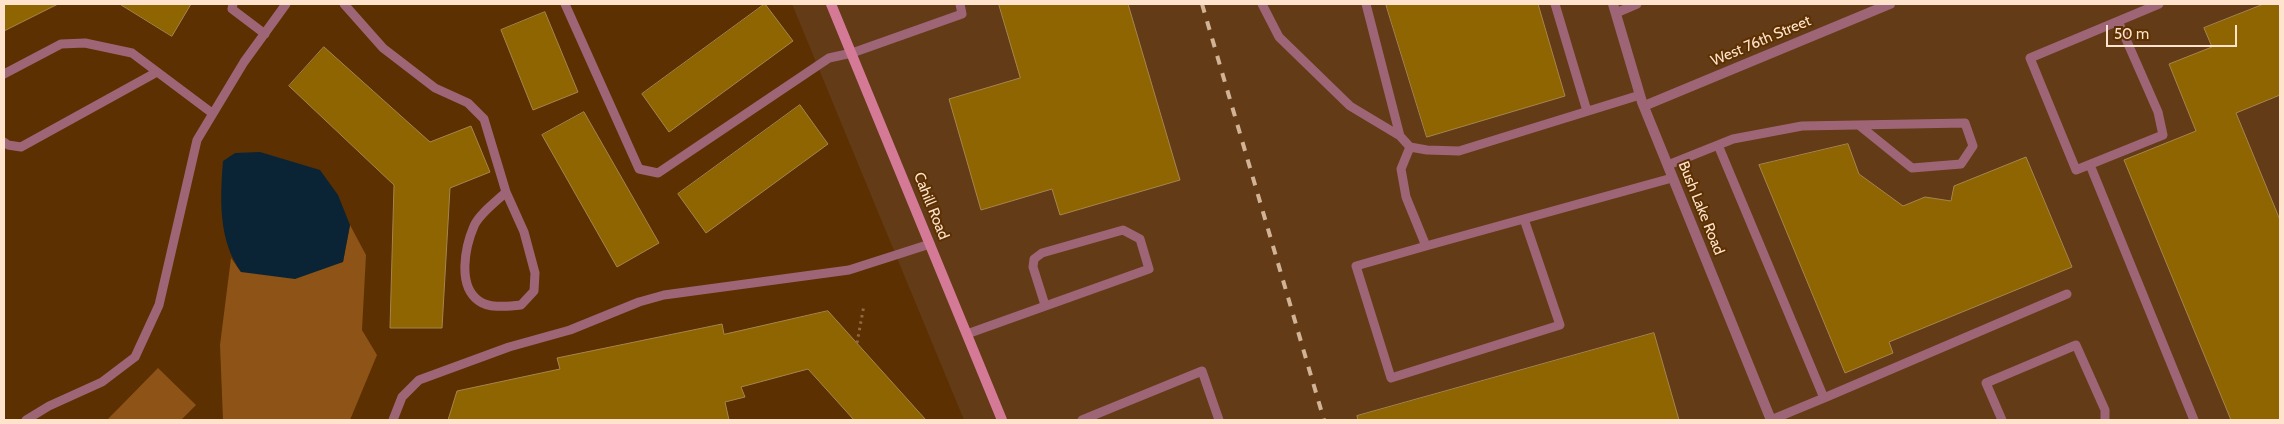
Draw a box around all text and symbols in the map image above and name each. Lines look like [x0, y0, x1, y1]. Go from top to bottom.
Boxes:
street label: West 76th Street [1708, 12, 1814, 70]
scale bar [2109, 15, 2240, 47]
text: 50 m [2114, 25, 2149, 43]
street label: Bush Lake Road [1674, 159, 1728, 257]
street label: Cahill Road [909, 170, 953, 242]

